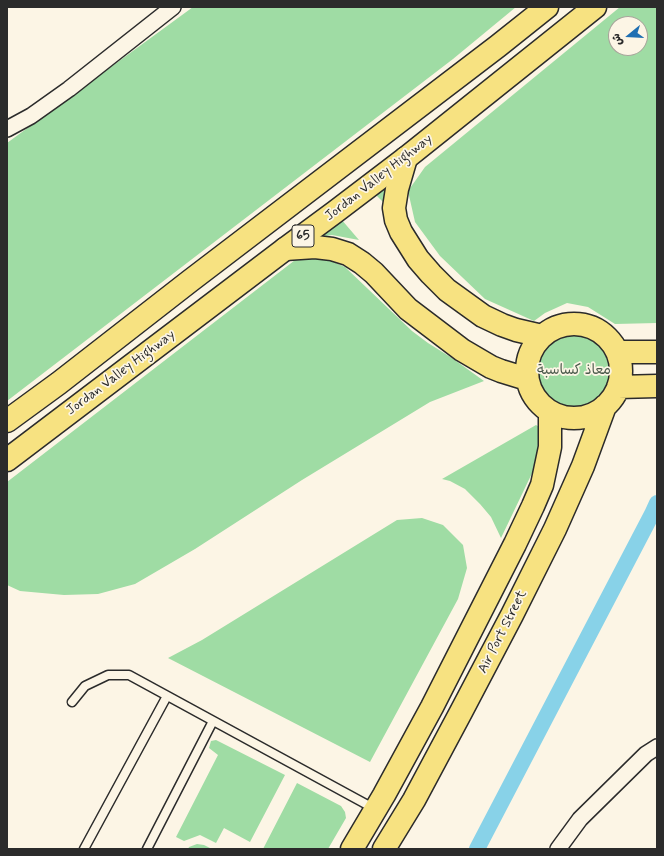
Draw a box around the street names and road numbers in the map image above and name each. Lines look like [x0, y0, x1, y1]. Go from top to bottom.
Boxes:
street label: Jordan Valley Highway [322, 131, 436, 225]
road number: 65 [292, 225, 314, 247]
street label: Jordan Valley Highway [63, 327, 179, 419]
street label: Air Port Street [475, 587, 531, 677]

